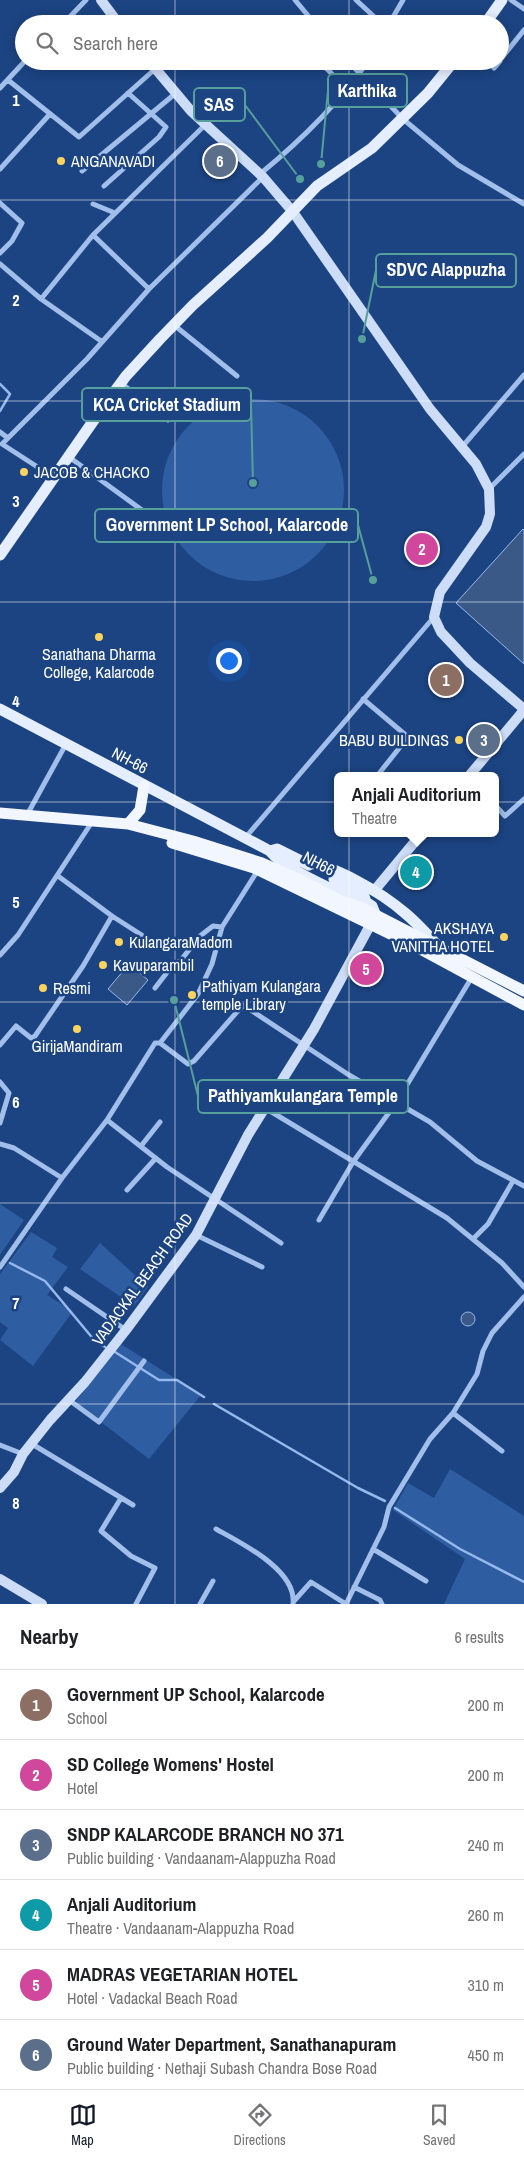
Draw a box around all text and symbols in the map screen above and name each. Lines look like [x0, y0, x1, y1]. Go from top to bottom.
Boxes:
search box [15, 15, 509, 70]
icon: search [33, 29, 61, 57]
text: Search here [73, 30, 158, 56]
callout: Karthika [328, 74, 407, 107]
text: Karthika [337, 78, 397, 103]
callout: SAS [194, 88, 245, 121]
text: 1 [12, 89, 20, 111]
text: SAS [204, 92, 234, 117]
pin: 6 [204, 142, 236, 180]
place label: ANGANAVADI [70, 150, 155, 172]
marker: ANGANAVADI [55, 155, 67, 167]
callout: SDVC Alappuzha [376, 254, 516, 287]
text: SDVC Alappuzha [386, 257, 506, 282]
text: 2 [12, 289, 20, 311]
callout: KCA Cricket Stadium [82, 388, 251, 421]
text: KCA Cricket Stadium [93, 392, 241, 417]
place label: JACOB & CHACKO [34, 461, 150, 483]
marker: JACOB & CHACKO [18, 466, 30, 478]
text: 3 [12, 490, 20, 512]
callout: Government LP School, Kalarcode [95, 509, 358, 542]
text: Government LP School, Kalarcode [106, 512, 348, 537]
pin: 2 [406, 530, 438, 568]
marker: Sanathana Dharma College, Kalarcode [93, 631, 105, 643]
place label: Sanathana Dharma College, Kalarcode [42, 643, 157, 683]
your location [216, 648, 242, 674]
pin: 1 [430, 661, 462, 699]
text: 4 [12, 690, 20, 712]
pin: 3 [468, 721, 500, 759]
place label: BABU BUILDINGS [339, 729, 449, 751]
marker: BABU BUILDINGS [453, 734, 465, 746]
street label: NH-66 [108, 741, 152, 779]
popup [334, 772, 499, 837]
text: Anjali Auditorium [352, 781, 481, 807]
text: Theatre [352, 807, 397, 829]
street label: NH66 [299, 845, 339, 881]
pin: 4 [400, 853, 432, 891]
text: 5 [12, 891, 20, 913]
place label: AKSHAYA VANITHA HOTEL [391, 917, 495, 957]
place label: KulangaraMadom [129, 931, 233, 953]
marker: AKSHAYA VANITHA HOTEL [498, 931, 510, 943]
marker: KulangaraMadom [113, 936, 125, 948]
pin: 5 [350, 950, 382, 988]
place label: Kavuparambil [113, 954, 194, 976]
marker: Kavuparambil [97, 959, 109, 971]
place label: Pathiyam Kulangara temple Library [202, 975, 322, 1015]
place label: Resmi [53, 977, 91, 999]
marker: Resmi [37, 982, 49, 994]
marker: Pathiyam Kulangara temple Library [186, 989, 198, 1001]
marker: GirijaMandiram [71, 1023, 83, 1035]
place label: GirijaMandiram [31, 1035, 123, 1057]
callout: Pathiyamkulangara Temple [198, 1080, 408, 1113]
text: Pathiyamkulangara Temple [208, 1083, 398, 1108]
text: 6 [12, 1091, 20, 1113]
street label: VADACKAL BEACH ROAD [86, 1208, 198, 1350]
text: 7 [12, 1292, 20, 1314]
text: 8 [12, 1492, 20, 1514]
text: Nearby [20, 1622, 78, 1651]
text: 6 results [454, 1626, 504, 1648]
text: Government UP School, Kalarcode [67, 1681, 325, 1707]
text: 1 [32, 1694, 40, 1716]
text: 200 m [468, 1694, 504, 1716]
text: School [67, 1707, 107, 1729]
text: SD College Womens' Hostel [67, 1751, 274, 1777]
text: 2 [32, 1764, 40, 1786]
text: 200 m [468, 1764, 504, 1786]
text: Hotel [67, 1777, 98, 1799]
text: SNDP KALARCODE BRANCH NO 371 [67, 1821, 344, 1847]
text: 3 [32, 1834, 40, 1856]
text: 240 m [468, 1834, 504, 1856]
text: Public building · Vandaanam-Alappuzha Road [67, 1847, 336, 1869]
text: Anjali Auditorium [67, 1891, 196, 1917]
text: 4 [32, 1904, 40, 1926]
text: 260 m [468, 1904, 504, 1926]
text: Theatre · Vandaanam-Alappuzha Road [67, 1917, 294, 1939]
text: MADRAS VEGETARIAN HOTEL [67, 1961, 298, 1987]
text: 5 [32, 1974, 40, 1996]
text: 310 m [468, 1974, 504, 1996]
text: Hotel · Vadackal Beach Road [67, 1987, 237, 2009]
text: Ground Water Department, Sanathanapuram [67, 2031, 396, 2057]
text: 6 [32, 2044, 40, 2066]
text: 450 m [468, 2044, 504, 2066]
text: Public building · Nethaji Subash Chandra Bose Road [67, 2057, 377, 2079]
tab: Map [69, 2101, 97, 2149]
tab: Directions [234, 2101, 286, 2149]
tab: Saved [423, 2101, 455, 2149]

